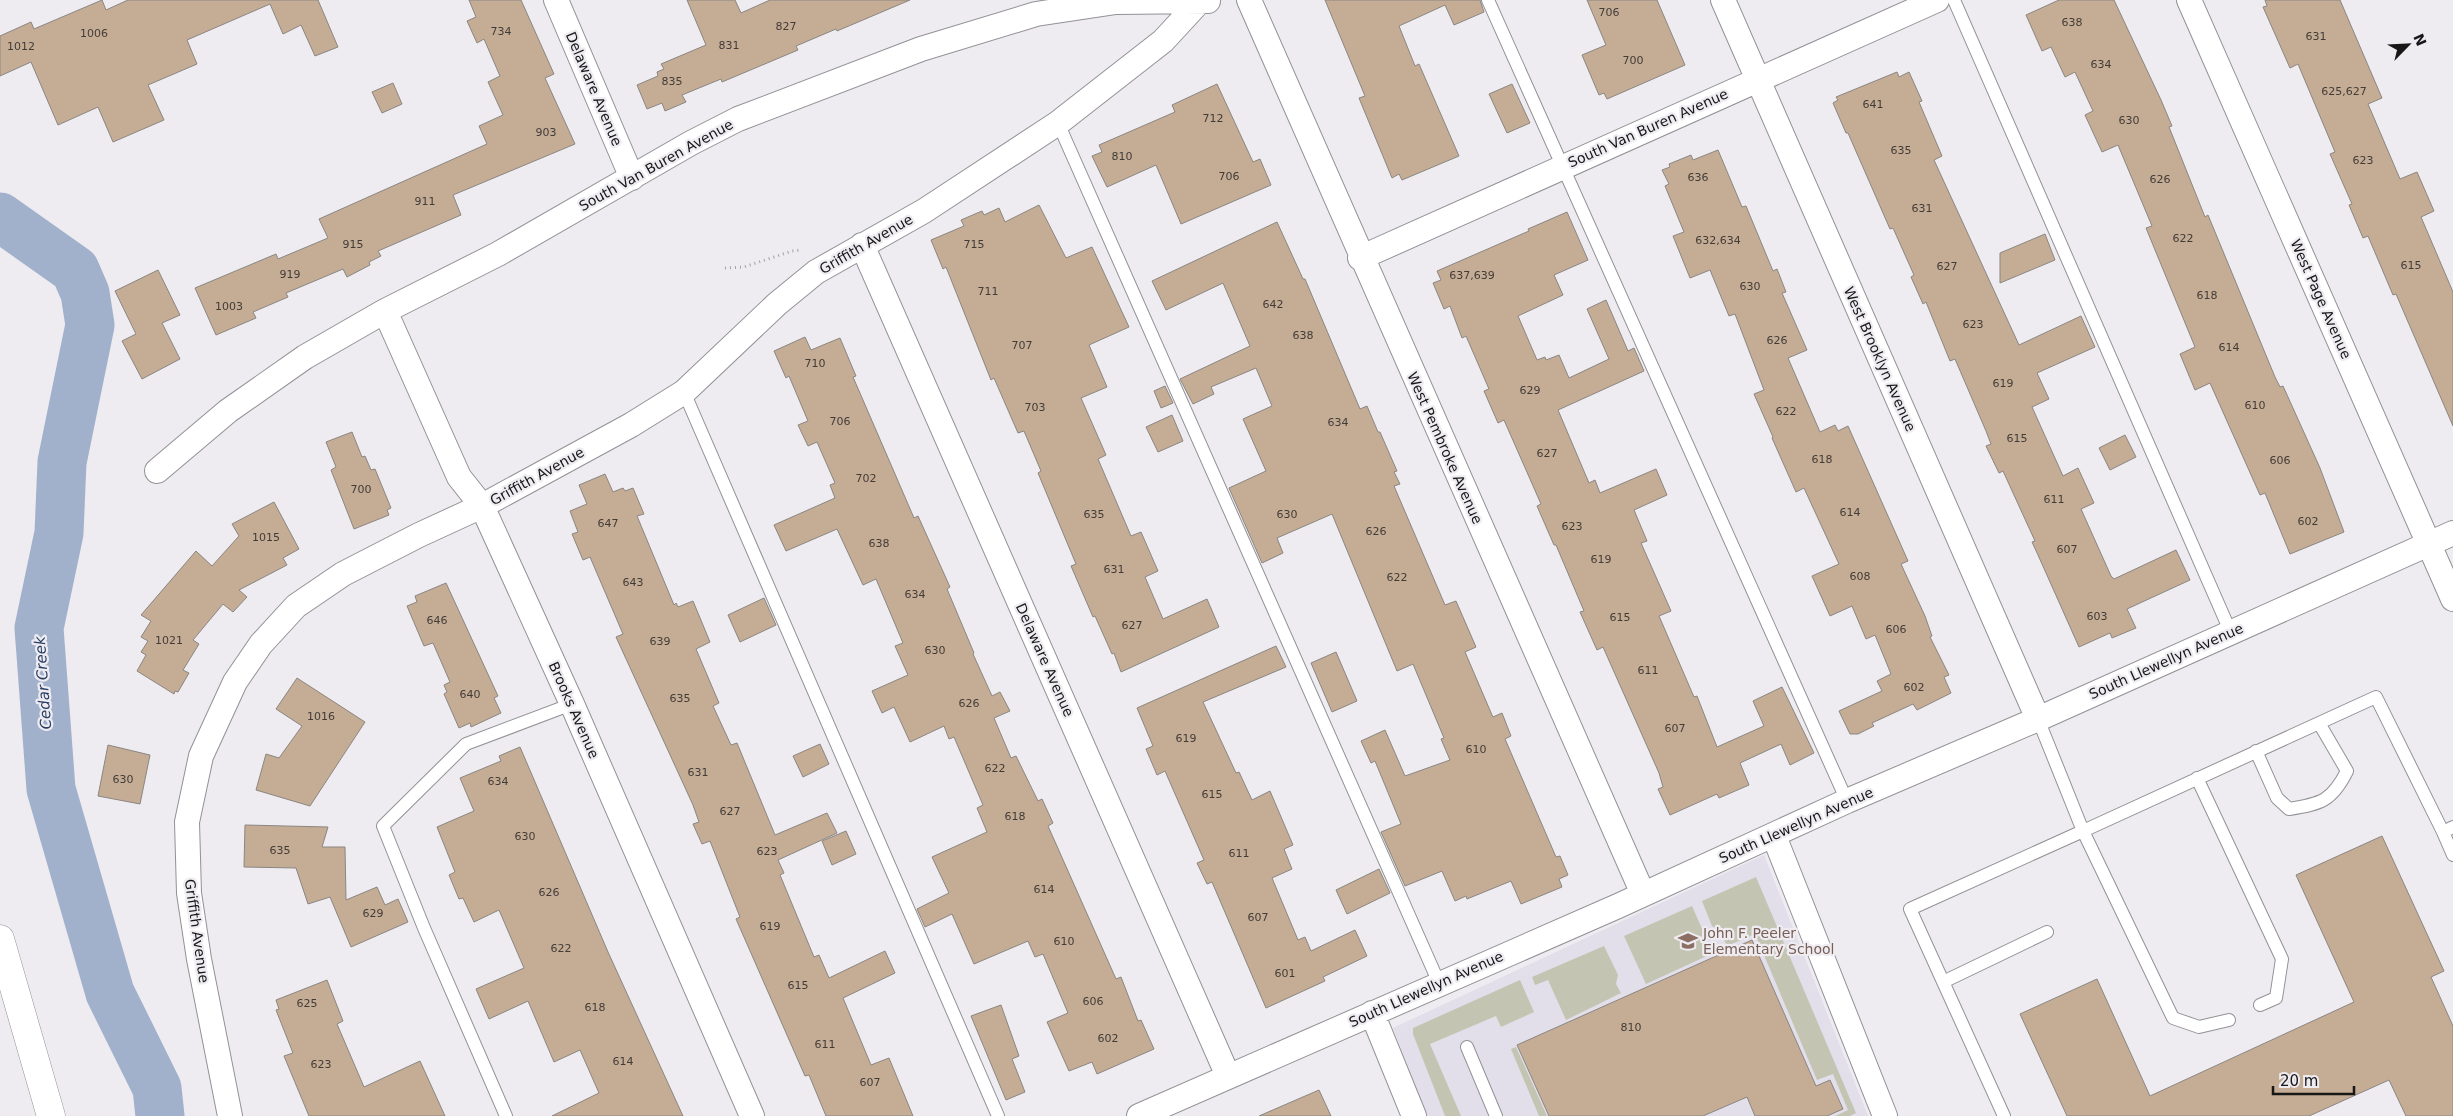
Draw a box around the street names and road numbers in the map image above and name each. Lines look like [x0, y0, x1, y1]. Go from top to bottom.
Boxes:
street label: Delaware Avenue [563, 30, 625, 148]
street label: South Van Buren Avenue [1566, 85, 1730, 171]
street label: South Van Buren Avenue [576, 116, 736, 214]
street label: Griffith Avenue [817, 211, 915, 277]
street label: West Page Avenue [2287, 237, 2355, 361]
street label: West Brooklyn Avenue [1841, 284, 1919, 434]
street label: West Pembroke Avenue [1404, 370, 1486, 526]
street label: Griffith Avenue [487, 444, 587, 508]
street label: Delaware Avenue [1013, 601, 1077, 719]
street label: South Llewellyn Avenue [2087, 620, 2245, 702]
street label: Brooks Avenue [546, 659, 602, 761]
street label: South Llewellyn Avenue [1717, 784, 1875, 866]
street label: Griffith Avenue [182, 878, 212, 984]
street label: South Llewellyn Avenue [1347, 948, 1505, 1030]

